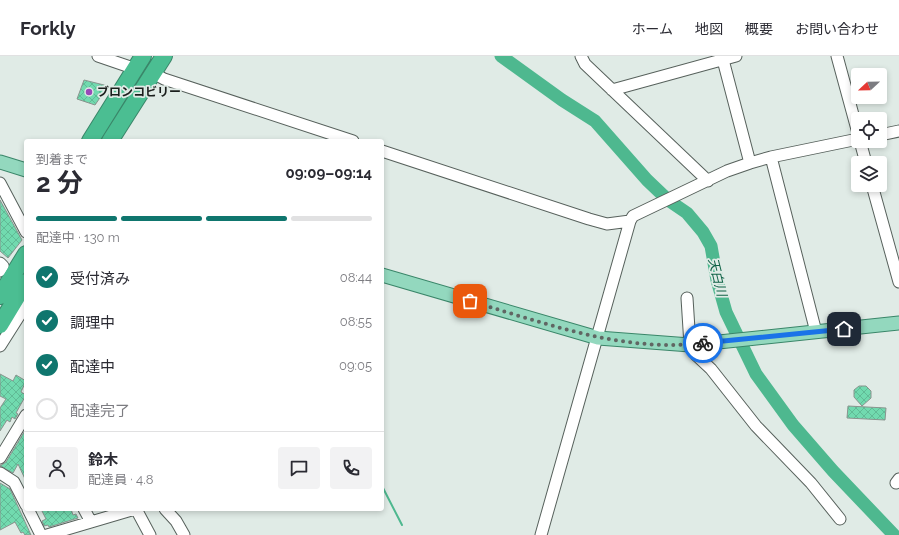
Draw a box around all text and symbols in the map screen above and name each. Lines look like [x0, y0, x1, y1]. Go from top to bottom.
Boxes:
text: Forkly [20, 17, 76, 39]
text: ホーム [631, 21, 673, 37]
text: 地図 [695, 21, 723, 37]
text: 概要 [745, 21, 773, 37]
text: お問い合わせ [795, 21, 879, 37]
north arrow [851, 68, 887, 104]
map controls [851, 68, 887, 192]
place label: ブロンコビリー [97, 85, 181, 99]
marker: ブロンコビリー [84, 87, 94, 97]
button: locate [851, 112, 887, 148]
text: 到着まで [36, 152, 88, 167]
button: layers [851, 156, 887, 192]
text: 09:09–09:14 [285, 164, 372, 182]
text: 2 分 [36, 168, 83, 198]
text: 配達中 · 130 m [36, 230, 120, 245]
water label: 天白川 [706, 256, 730, 300]
icon: check [36, 266, 58, 288]
text: 受付済み [70, 270, 130, 288]
text: 08:44 [340, 270, 372, 285]
pin [453, 284, 487, 318]
icon: bag [459, 290, 481, 312]
icon: check [36, 310, 58, 332]
pin [827, 312, 861, 346]
text: 調理中 [70, 314, 115, 332]
text: 08:55 [340, 314, 372, 329]
icon: home [833, 318, 855, 340]
courier [683, 323, 723, 363]
icon: bike [692, 332, 714, 354]
icon: check [36, 354, 58, 376]
text: 配達中 [70, 358, 115, 376]
text: 09:05 [339, 358, 372, 373]
text: 配達完了 [70, 402, 130, 420]
button: person [36, 447, 78, 489]
button: chat [278, 447, 320, 489]
button: phone [330, 447, 372, 489]
text: 鈴木 [88, 451, 118, 469]
text: 配達員 · 4.8 [88, 472, 153, 487]

